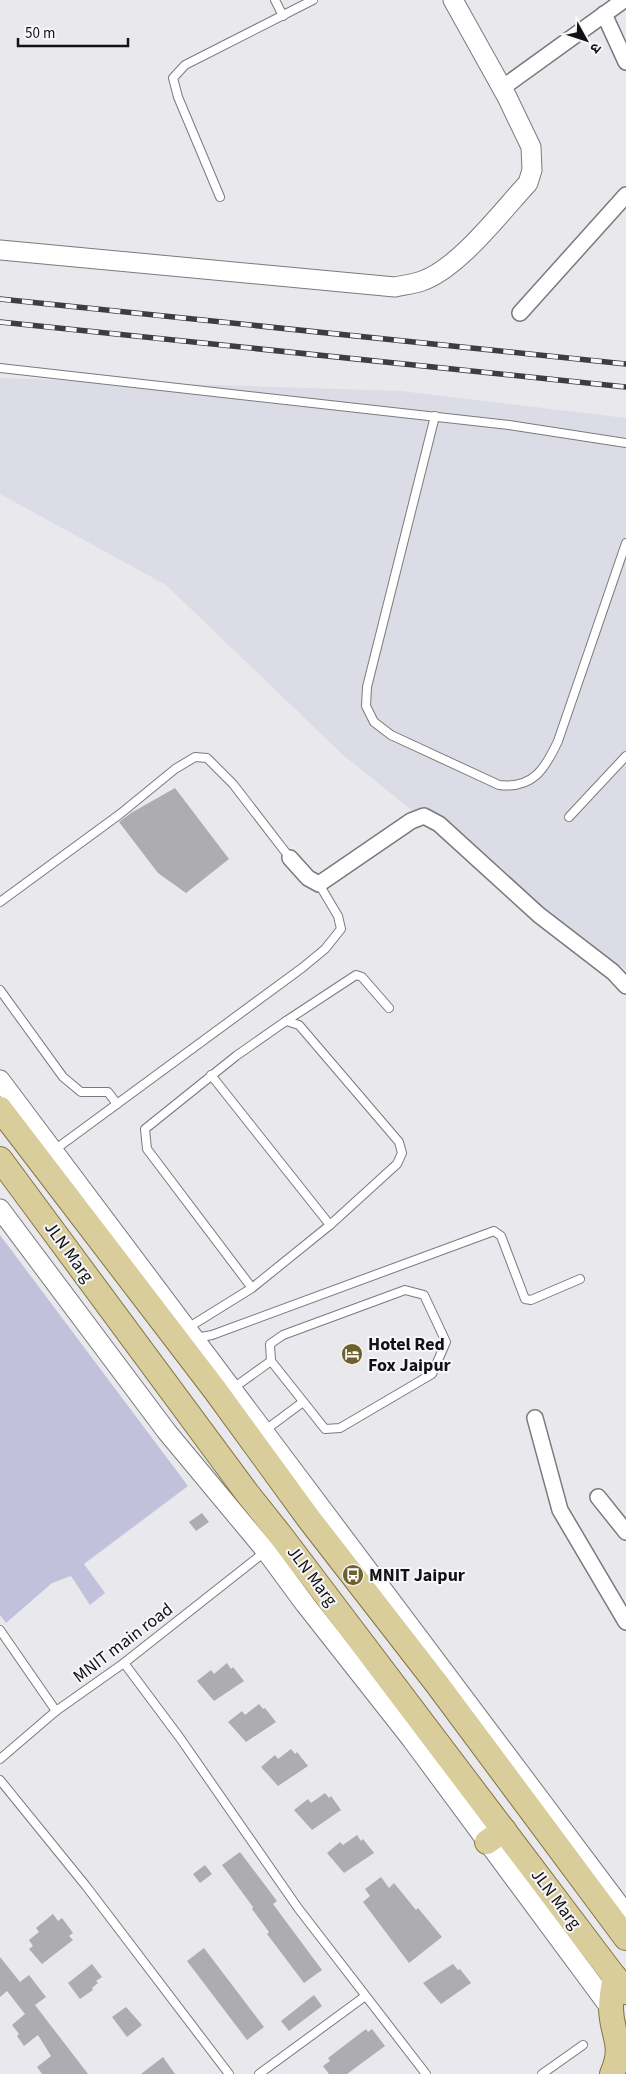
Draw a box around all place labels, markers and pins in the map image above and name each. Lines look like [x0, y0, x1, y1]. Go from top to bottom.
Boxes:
place label: Hotel Red Fox Jaipur [368, 1332, 452, 1378]
hotel icon: Hotel Red Fox Jaipur [340, 1342, 364, 1366]
bus stop icon: MNIT Jaipur [341, 1563, 365, 1587]
place label: MNIT Jaipur [369, 1563, 466, 1588]

